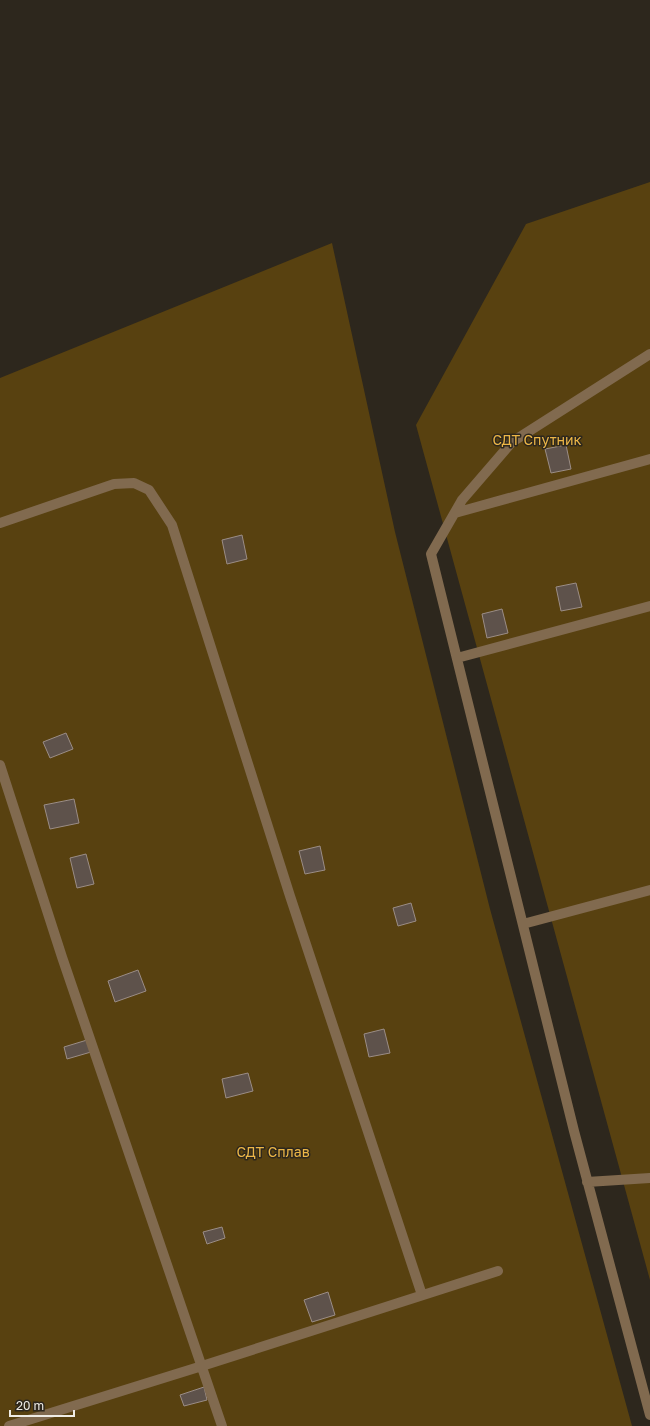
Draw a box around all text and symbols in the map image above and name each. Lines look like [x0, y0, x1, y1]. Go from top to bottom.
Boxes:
park label: СДТ Спутник [492, 431, 582, 448]
park label: СДТ Сплав [236, 1143, 310, 1160]
scale bar [10, 1392, 74, 1418]
text: 20 m [16, 1398, 44, 1413]

